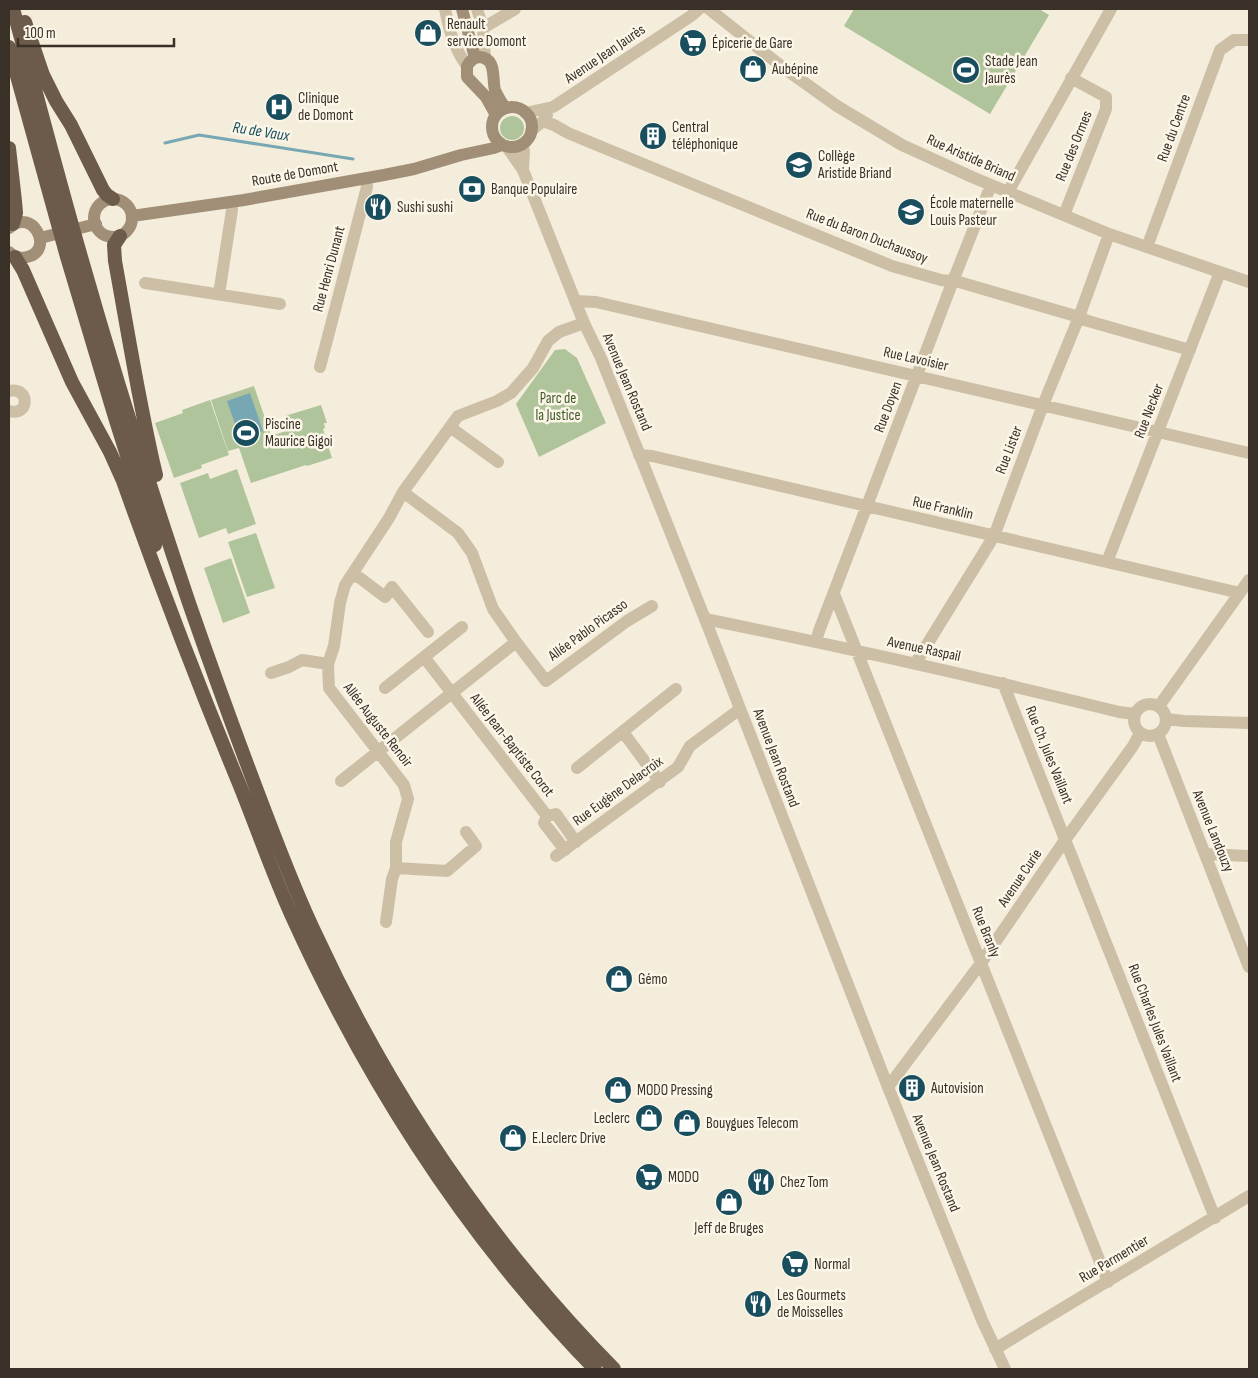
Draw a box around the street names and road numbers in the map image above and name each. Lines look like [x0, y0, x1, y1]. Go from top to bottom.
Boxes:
street label: Avenue Jean Jaurès [560, 20, 649, 89]
street label: Rue du Centre [1153, 91, 1195, 165]
street label: Rue des Ormes [1051, 108, 1097, 184]
street label: Rue Aristide Briand [924, 130, 1018, 186]
street label: Route de Domont [250, 157, 340, 191]
street label: Rue du Baron Duchaussoy [804, 204, 931, 268]
street label: Rue Henri Dunant [308, 224, 350, 314]
street label: Avenue Jean Rostand [598, 329, 656, 434]
street label: Rue Lavoisier [882, 342, 951, 376]
street label: Rue Doyen [870, 379, 906, 435]
street label: Rue Necker [1130, 380, 1168, 441]
street label: Rue Lister [991, 423, 1027, 477]
street label: Rue Franklin [911, 492, 975, 524]
street label: Allée Pablo Picasso [544, 595, 631, 666]
street label: Avenue Raspail [885, 632, 962, 666]
street label: Allée Auguste Renoir [338, 678, 417, 772]
street label: Allée Jean-Baptiste Corot [465, 689, 559, 801]
street label: Rue Ch. Jules Vaillant [1021, 703, 1077, 807]
street label: Avenue Jean Rostand [748, 705, 804, 810]
street label: Rue Eugène Delacroix [569, 752, 667, 830]
street label: Avenue Landouzy [1188, 786, 1238, 875]
street label: Avenue Curie [993, 845, 1046, 911]
street label: Rue Branly [967, 904, 1005, 960]
street label: Rue Charles Jules Vaillant [1124, 961, 1186, 1085]
street label: Avenue Jean Rostand [907, 1110, 964, 1215]
street label: Rue Parmentier [1076, 1230, 1153, 1287]

